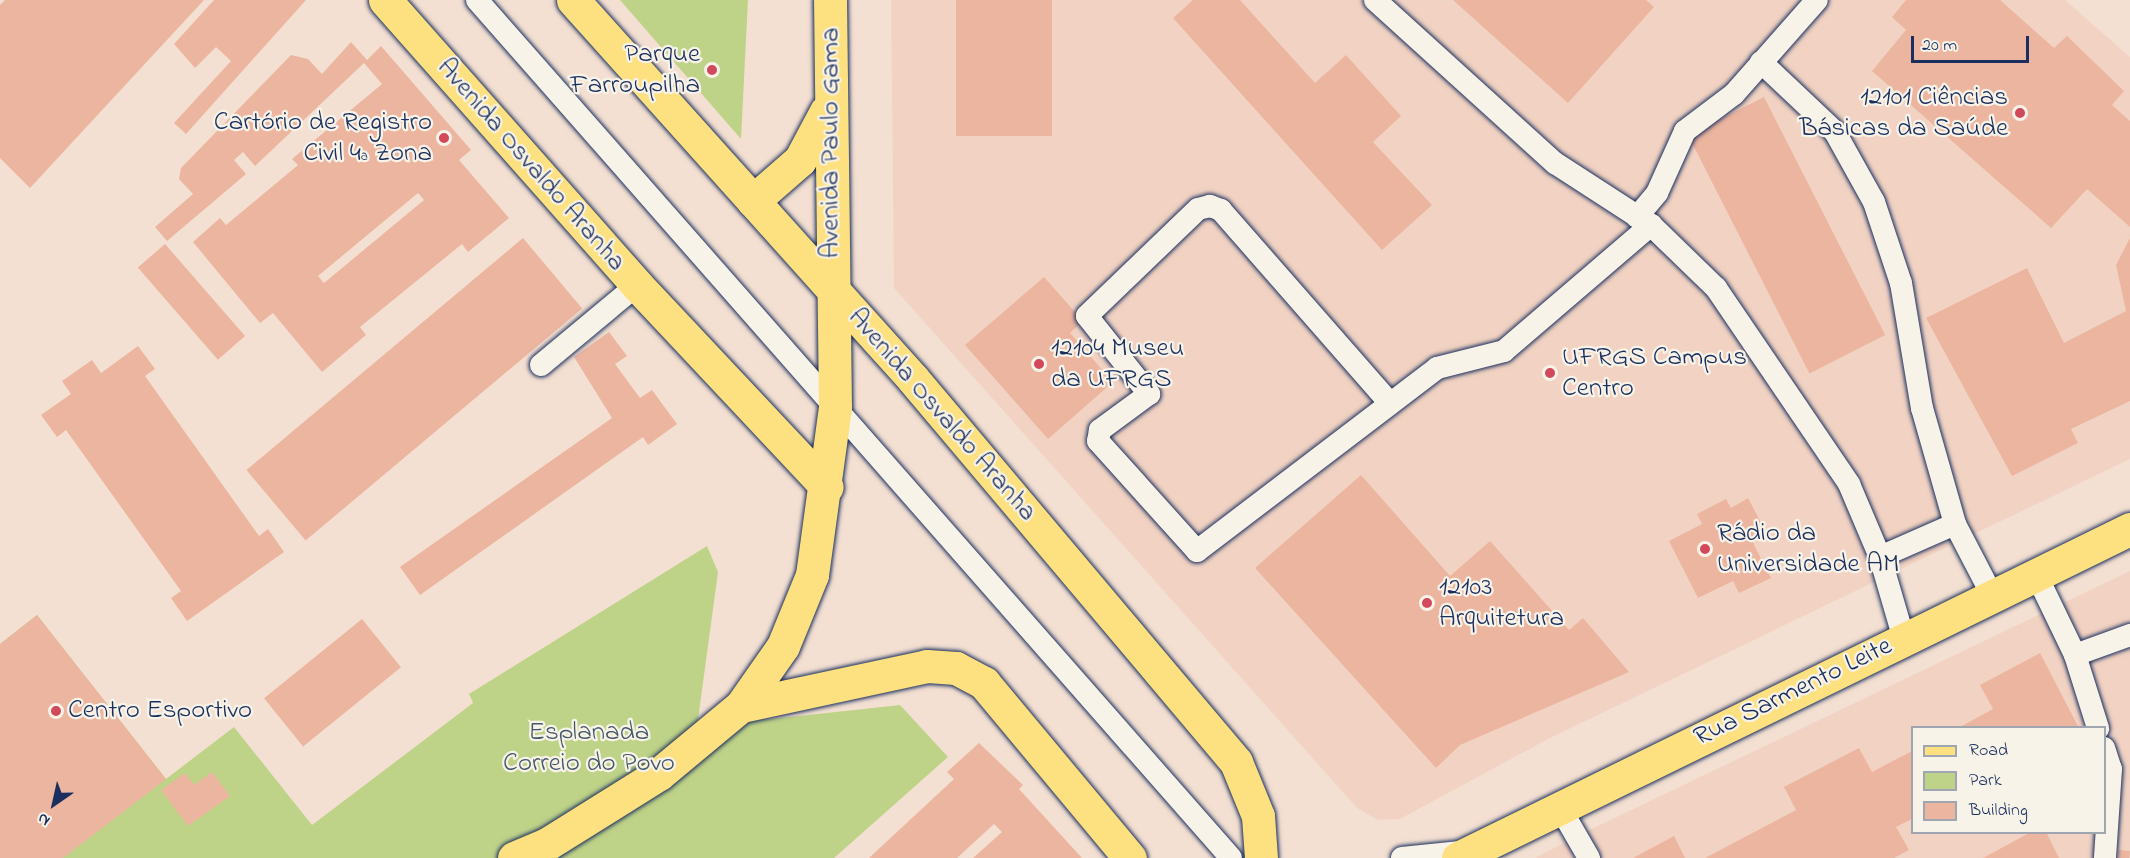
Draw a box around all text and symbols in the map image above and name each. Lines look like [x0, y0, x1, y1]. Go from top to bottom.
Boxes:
scale bar [1914, 24, 2032, 62]
street label: Avenida Paulo Gama [815, 28, 847, 258]
text: 20 m [1922, 33, 1957, 59]
place label: Parque Farroupilha [570, 38, 700, 101]
street label: Avenida Osvaldo Aranha [430, 52, 632, 278]
marker: Parque Farroupilha [705, 63, 719, 77]
place label: 12101 Ciências Básicas da Saúde [1799, 81, 2008, 144]
place label: Cartório de Registro Civil 4ª Zona [214, 106, 432, 169]
marker: 12101 Ciências Básicas da Saúde [2013, 106, 2027, 120]
marker: Cartório de Registro Civil 4ª Zona [437, 131, 451, 145]
street label: Avenida Osvaldo Aranha [841, 302, 1043, 528]
place label: 12104 Museu da UFRGS [1051, 332, 1184, 395]
place label: UFRGS Campus Centro [1562, 341, 1747, 404]
marker: 12104 Museu da UFRGS [1032, 357, 1046, 371]
marker: UFRGS Campus Centro [1543, 366, 1557, 380]
place label: Rádio da Universidade AM [1717, 517, 1899, 580]
marker: Rádio da Universidade AM [1698, 542, 1712, 556]
place label: 12103 Arquitetura [1439, 571, 1564, 634]
marker: 12103 Arquitetura [1420, 596, 1434, 610]
street label: Rua Sarmento Leite [1689, 630, 1897, 754]
place label: Centro Esportivo [68, 695, 252, 727]
marker: Centro Esportivo [49, 704, 63, 718]
park label: Esplanada Correio do Povo [503, 716, 675, 779]
legend [1911, 726, 2106, 834]
text: Road [1969, 738, 2008, 764]
text: Park [1969, 768, 2002, 794]
north arrow [24, 774, 84, 834]
text: Building [1969, 798, 2028, 824]
text: N [33, 806, 55, 832]

